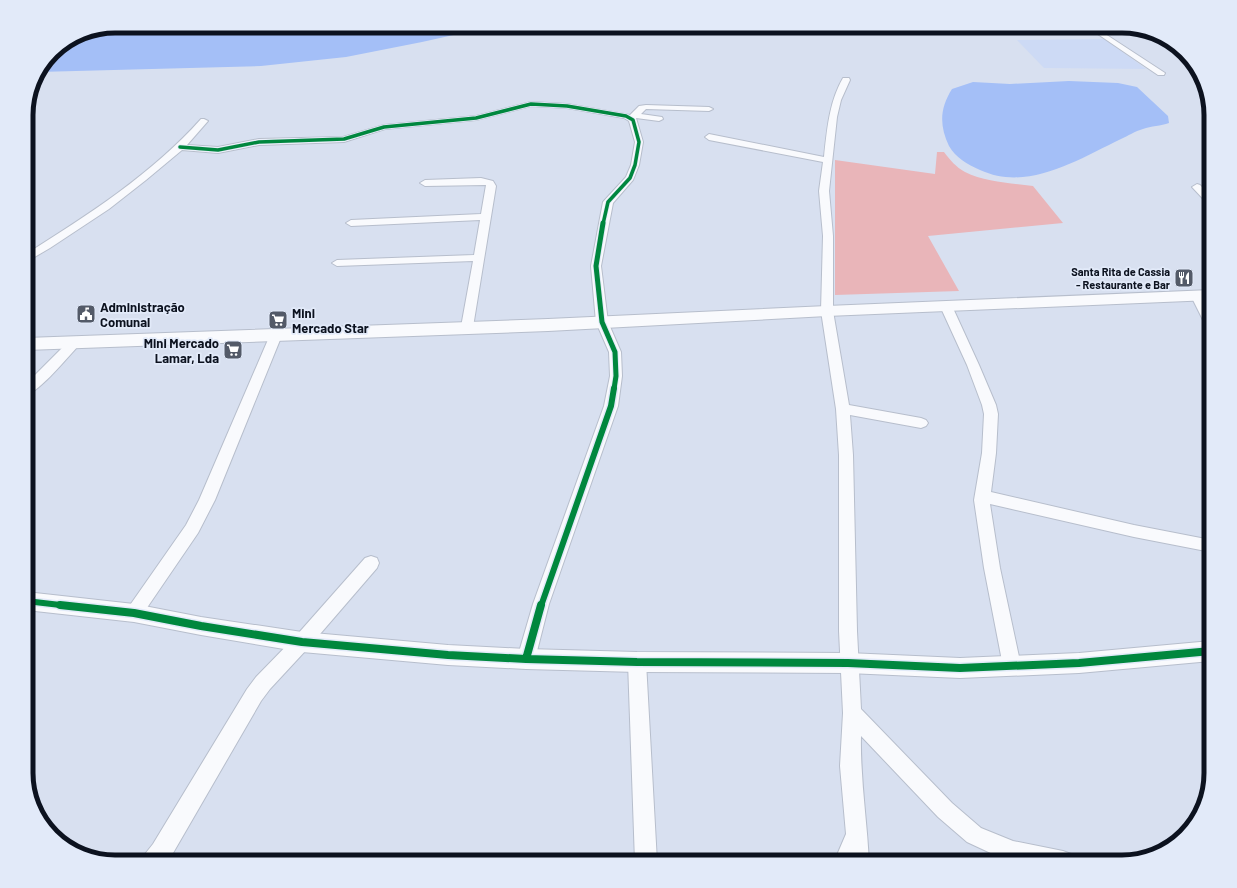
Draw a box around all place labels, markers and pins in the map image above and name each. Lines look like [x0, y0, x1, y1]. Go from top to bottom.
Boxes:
place label: Santa Rita de Cassia - Restaurante e Bar [1071, 265, 1171, 291]
restaurant icon: Santa Rita de Cassia - Restaurante e Bar [1173, 267, 1195, 289]
place label: Administração Comunal [100, 299, 185, 330]
public building icon: Administração Comunal [75, 303, 97, 325]
place label: Mini Mercado Star [292, 305, 369, 336]
supermarket icon: Mini Mercado Star [267, 309, 289, 331]
place label: Mini Mercado Lamar, Lda [144, 335, 219, 366]
supermarket icon: Mini Mercado Lamar, Lda [222, 339, 244, 361]

